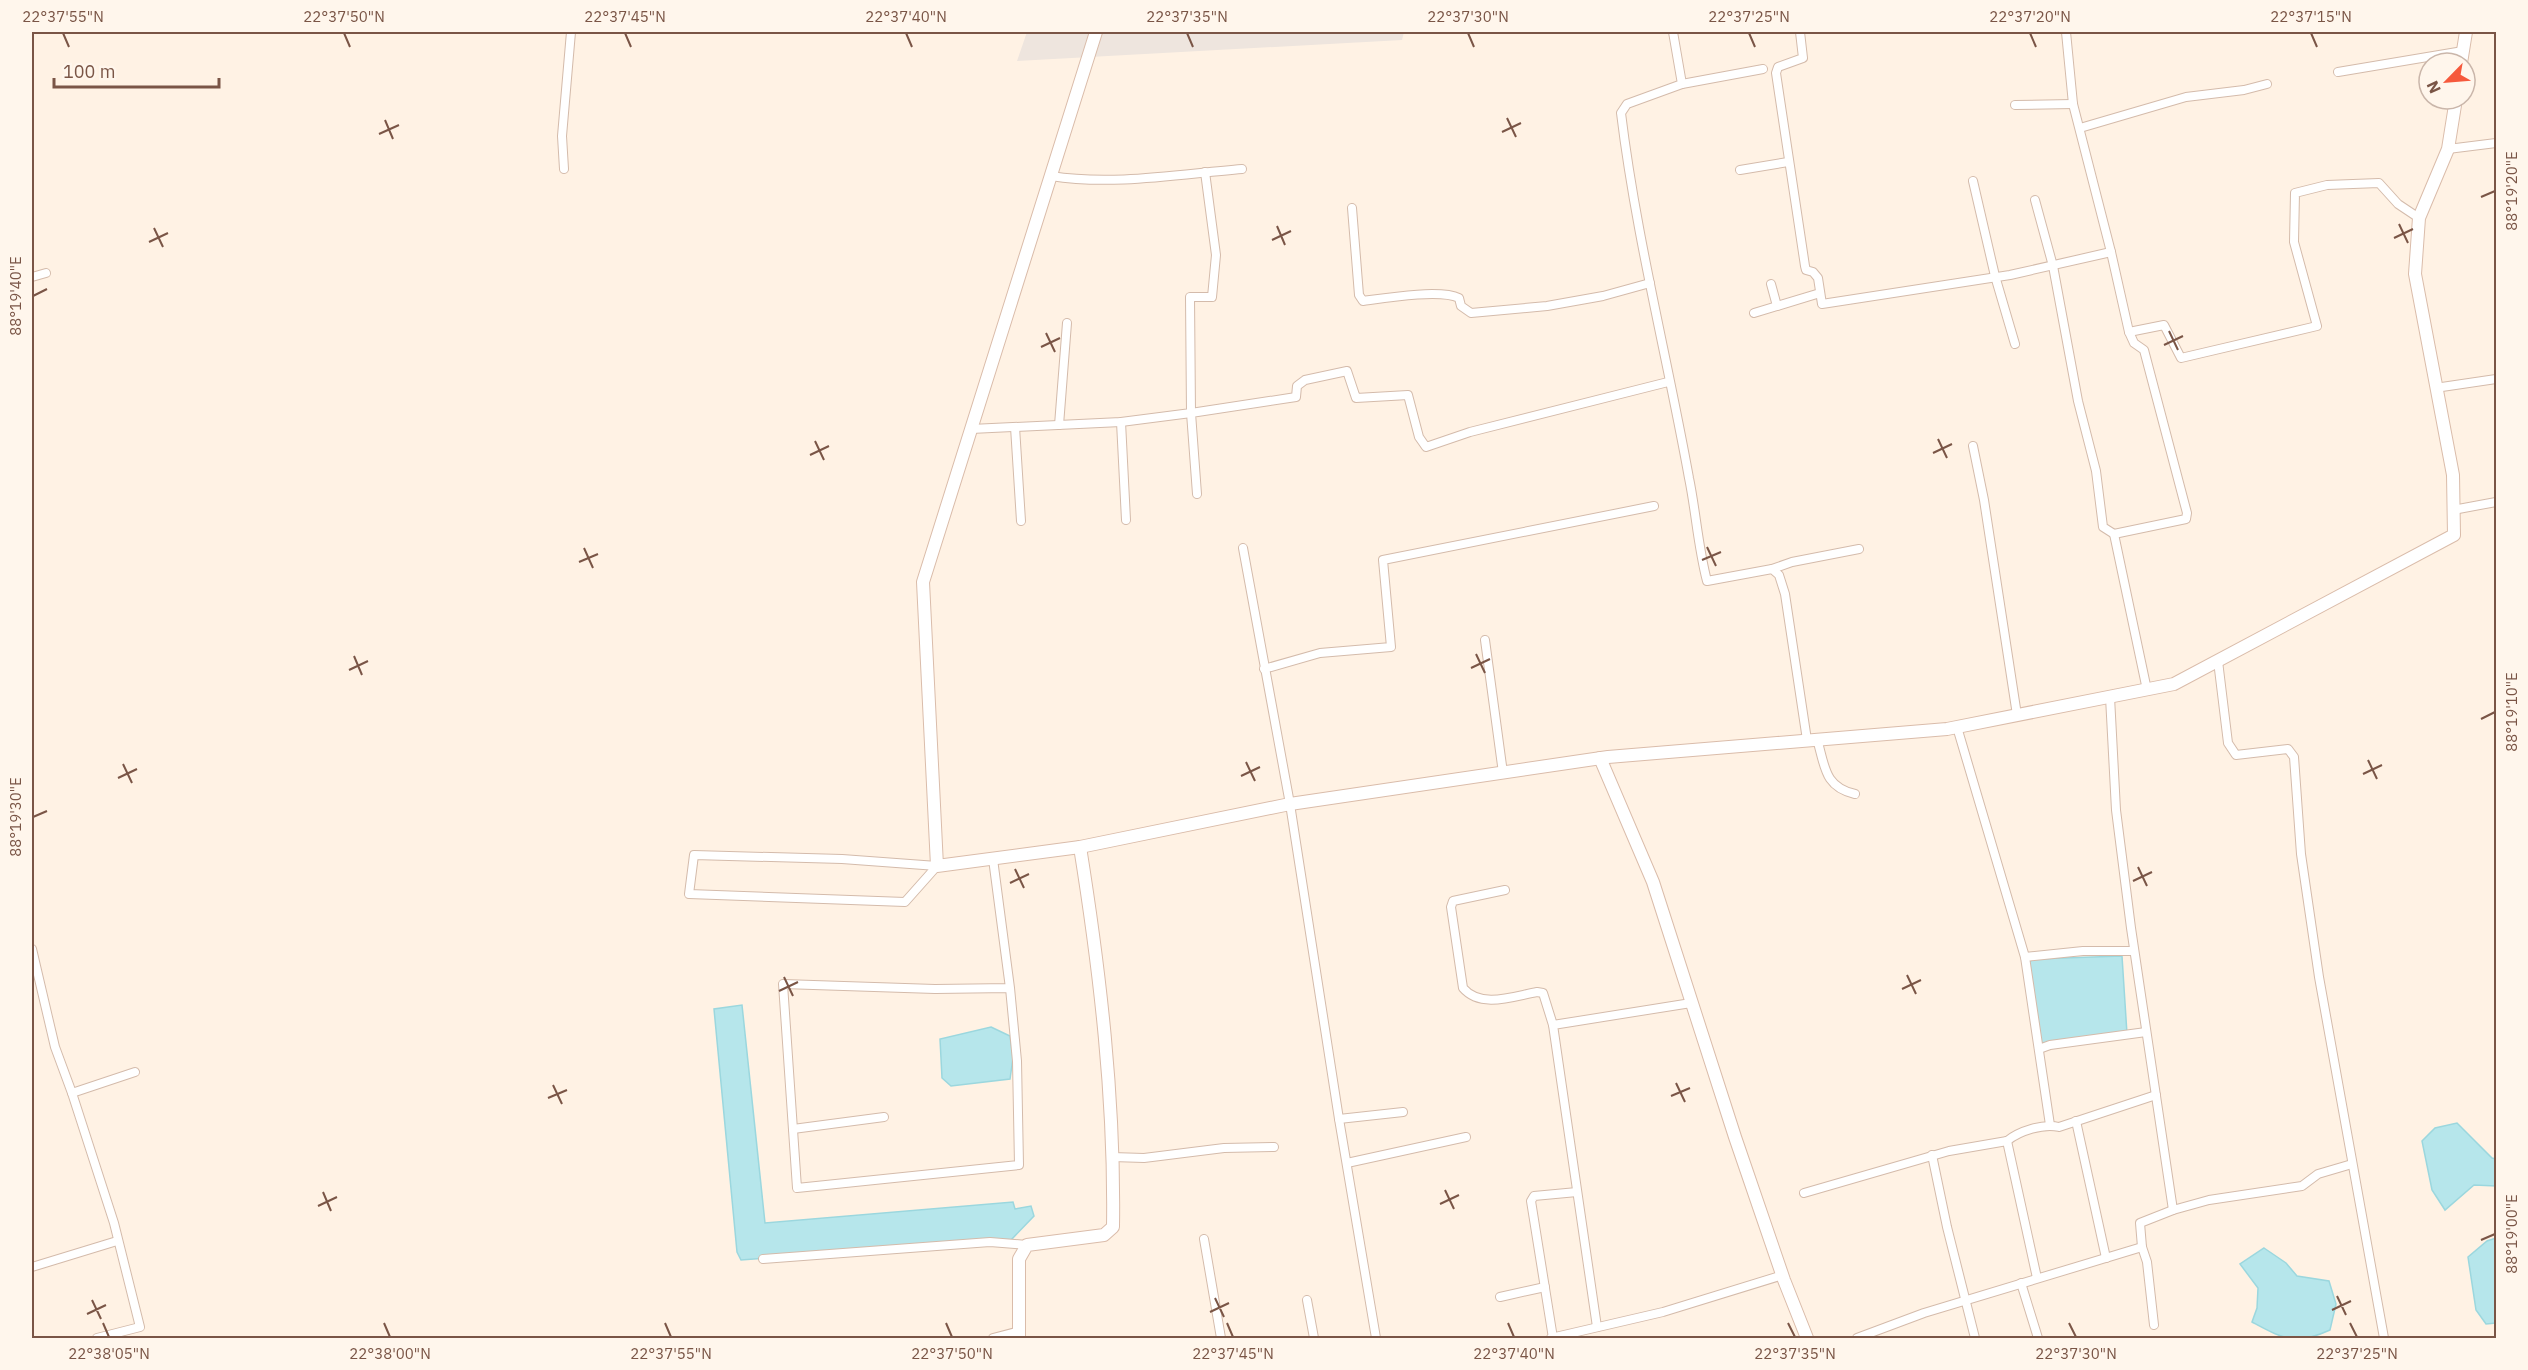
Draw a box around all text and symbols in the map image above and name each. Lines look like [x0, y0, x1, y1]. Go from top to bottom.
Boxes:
text: 22°37'55"N [22, 7, 104, 26]
text: 22°37'50"N [303, 7, 385, 26]
text: 22°37'45"N [584, 7, 666, 26]
text: 22°37'40"N [865, 7, 947, 26]
text: 22°37'35"N [1146, 7, 1228, 26]
text: 22°37'30"N [1427, 7, 1509, 26]
text: 22°37'25"N [1708, 7, 1790, 26]
text: 22°37'20"N [1989, 7, 2071, 26]
text: 22°37'15"N [2270, 7, 2352, 26]
scale bar [54, 51, 219, 89]
north arrow [2417, 51, 2477, 111]
text: 100 m [63, 60, 115, 83]
text: N [2422, 78, 2445, 97]
text: 88°19'20"E [2502, 151, 2521, 231]
text: 88°19'40"E [6, 256, 25, 336]
text: 88°19'10"E [2502, 672, 2521, 752]
text: 88°19'30"E [6, 777, 25, 857]
text: 88°19'00"E [2502, 1194, 2521, 1274]
text: 22°38'05"N [68, 1344, 150, 1363]
text: 22°38'00"N [349, 1344, 431, 1363]
text: 22°37'55"N [630, 1344, 712, 1363]
text: 22°37'50"N [911, 1344, 993, 1363]
text: 22°37'45"N [1192, 1344, 1274, 1363]
text: 22°37'40"N [1473, 1344, 1555, 1363]
text: 22°37'35"N [1754, 1344, 1836, 1363]
text: 22°37'30"N [2035, 1344, 2117, 1363]
text: 22°37'25"N [2316, 1344, 2398, 1363]

